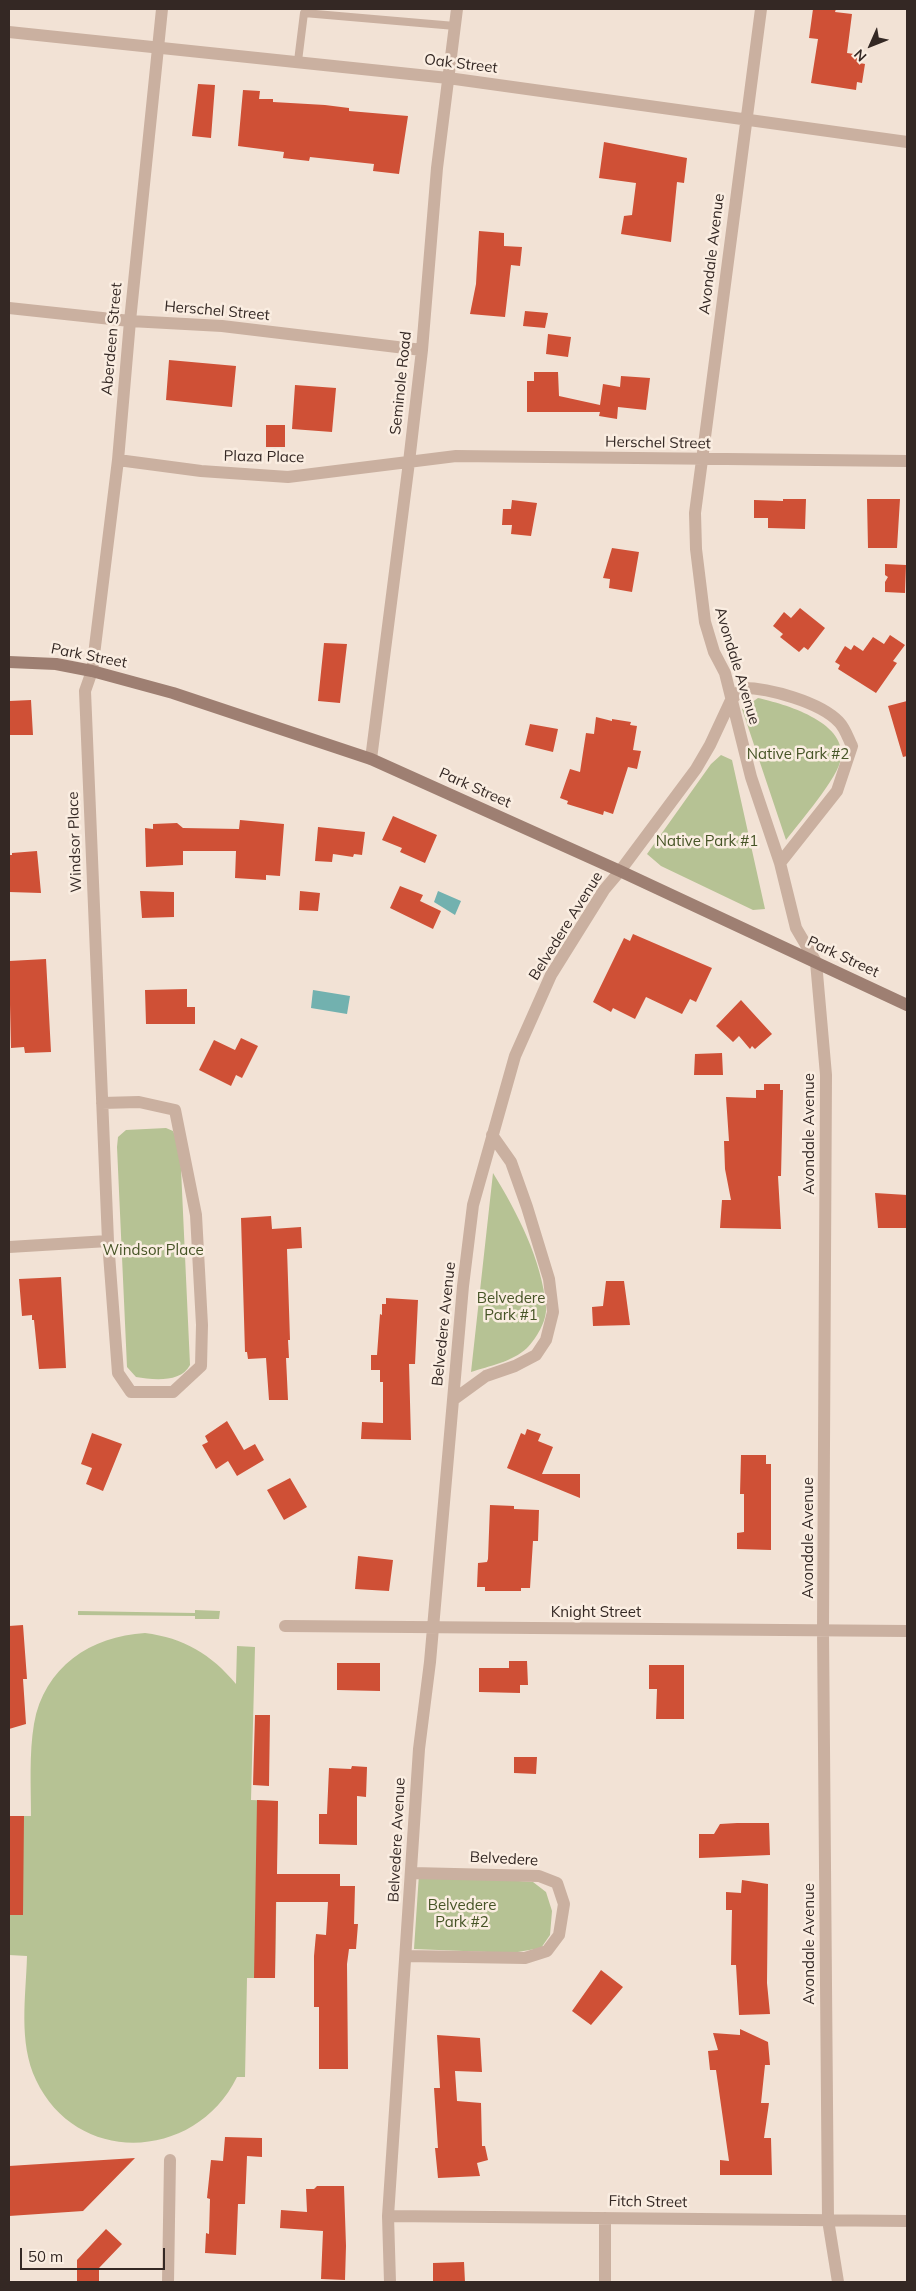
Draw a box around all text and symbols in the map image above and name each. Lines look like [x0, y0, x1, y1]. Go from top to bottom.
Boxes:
north arrow [846, 20, 896, 70]
text: N [850, 45, 870, 65]
street label: Oak Street [423, 51, 499, 77]
street label: Avondale Avenue [696, 192, 728, 316]
street label: Aberdeen Street [98, 282, 126, 396]
street label: Herschel Street [164, 297, 270, 325]
street label: Seminole Road [387, 330, 415, 436]
street label: Herschel Street [605, 433, 711, 453]
street label: Plaza Place [223, 447, 305, 467]
street label: Avondale Avenue [711, 605, 763, 727]
street label: Park Street [50, 640, 128, 672]
park label: Native Park #2 [747, 745, 849, 763]
street label: Park Street [436, 764, 514, 812]
street label: Windsor Place [64, 791, 86, 893]
park label: Native Park #1 [656, 832, 758, 850]
street label: Belvedere Avenue [525, 868, 607, 984]
street label: Park Street [804, 933, 882, 981]
street label: Avondale Avenue [800, 1073, 818, 1195]
park label: Windsor Place [102, 1241, 204, 1259]
street label: Belvedere Avenue [429, 1261, 459, 1387]
park label: Belvedere Park #1 [477, 1289, 545, 1324]
street label: Avondale Avenue [799, 1477, 817, 1599]
street label: Knight Street [551, 1603, 641, 1621]
street label: Belvedere Avenue [385, 1777, 409, 1903]
street label: Belvedere [469, 1848, 539, 1870]
street label: Avondale Avenue [800, 1883, 818, 2005]
park label: Belvedere Park #2 [428, 1896, 496, 1931]
street label: Fitch Street [608, 2192, 688, 2212]
scale bar [22, 2238, 168, 2270]
text: 50 m [28, 2247, 63, 2266]

